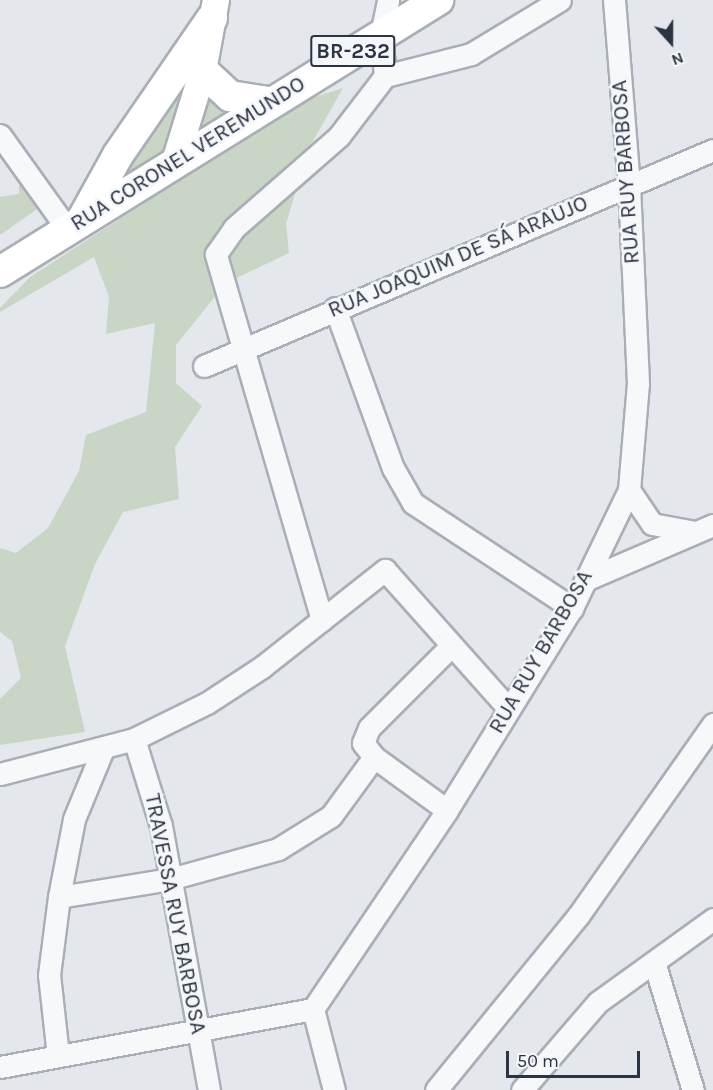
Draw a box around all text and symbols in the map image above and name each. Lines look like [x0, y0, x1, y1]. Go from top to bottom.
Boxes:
north arrow [641, 12, 701, 72]
road number: BR-232 [310, 33, 397, 69]
text: N [669, 48, 686, 70]
street label: RUA CORONEL VEREMUNDO [66, 71, 310, 237]
street label: RUA RUY BARBOSA [606, 79, 646, 265]
street label: RUA JOAQUIM DE SÁ ARAUJO [324, 190, 592, 324]
street label: RUA RUY BARBOSA [483, 566, 599, 738]
street label: TRAVESSA RUY BARBOSA [139, 792, 211, 1036]
scale bar [509, 1039, 642, 1077]
text: 50 m [517, 1050, 559, 1072]

